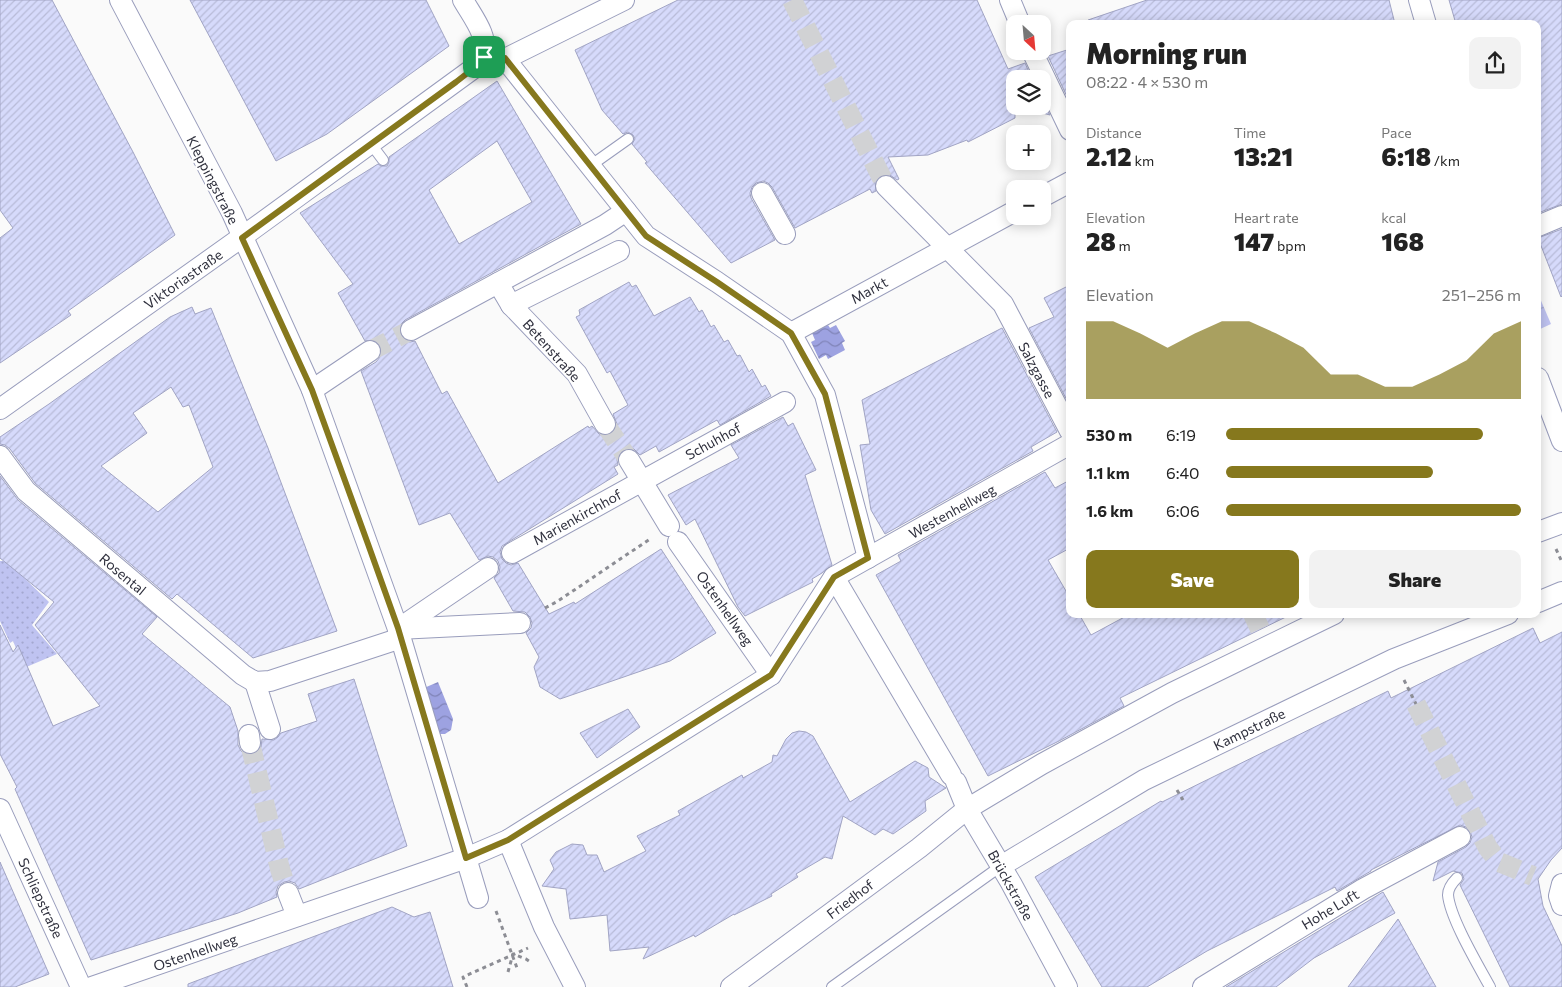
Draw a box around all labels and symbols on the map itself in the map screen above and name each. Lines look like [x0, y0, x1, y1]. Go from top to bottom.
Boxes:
north arrow [1006, 15, 1051, 60]
pin [463, 36, 505, 78]
street label: Kleppingstraße [183, 133, 243, 227]
street label: Viktoriastraße [140, 246, 226, 312]
street label: Markt [848, 273, 891, 307]
street label: Betenstraße [520, 315, 584, 385]
street label: Salzgasse [1015, 339, 1059, 401]
street label: Schuhhof [682, 419, 744, 463]
street label: Westenhellweg [906, 480, 999, 542]
street label: Marienkirchhof [530, 485, 625, 548]
street label: Rosental [96, 550, 150, 598]
street label: Ostenhellweg [693, 567, 757, 649]
street label: Kampstraße [1210, 704, 1288, 754]
street label: Brückstraße [985, 847, 1037, 923]
street label: Schliepstraße [15, 855, 67, 941]
street label: Friedhof [823, 876, 877, 922]
street label: Hohe Luft [1298, 885, 1362, 933]
street label: Ostenhellweg [151, 930, 239, 974]

